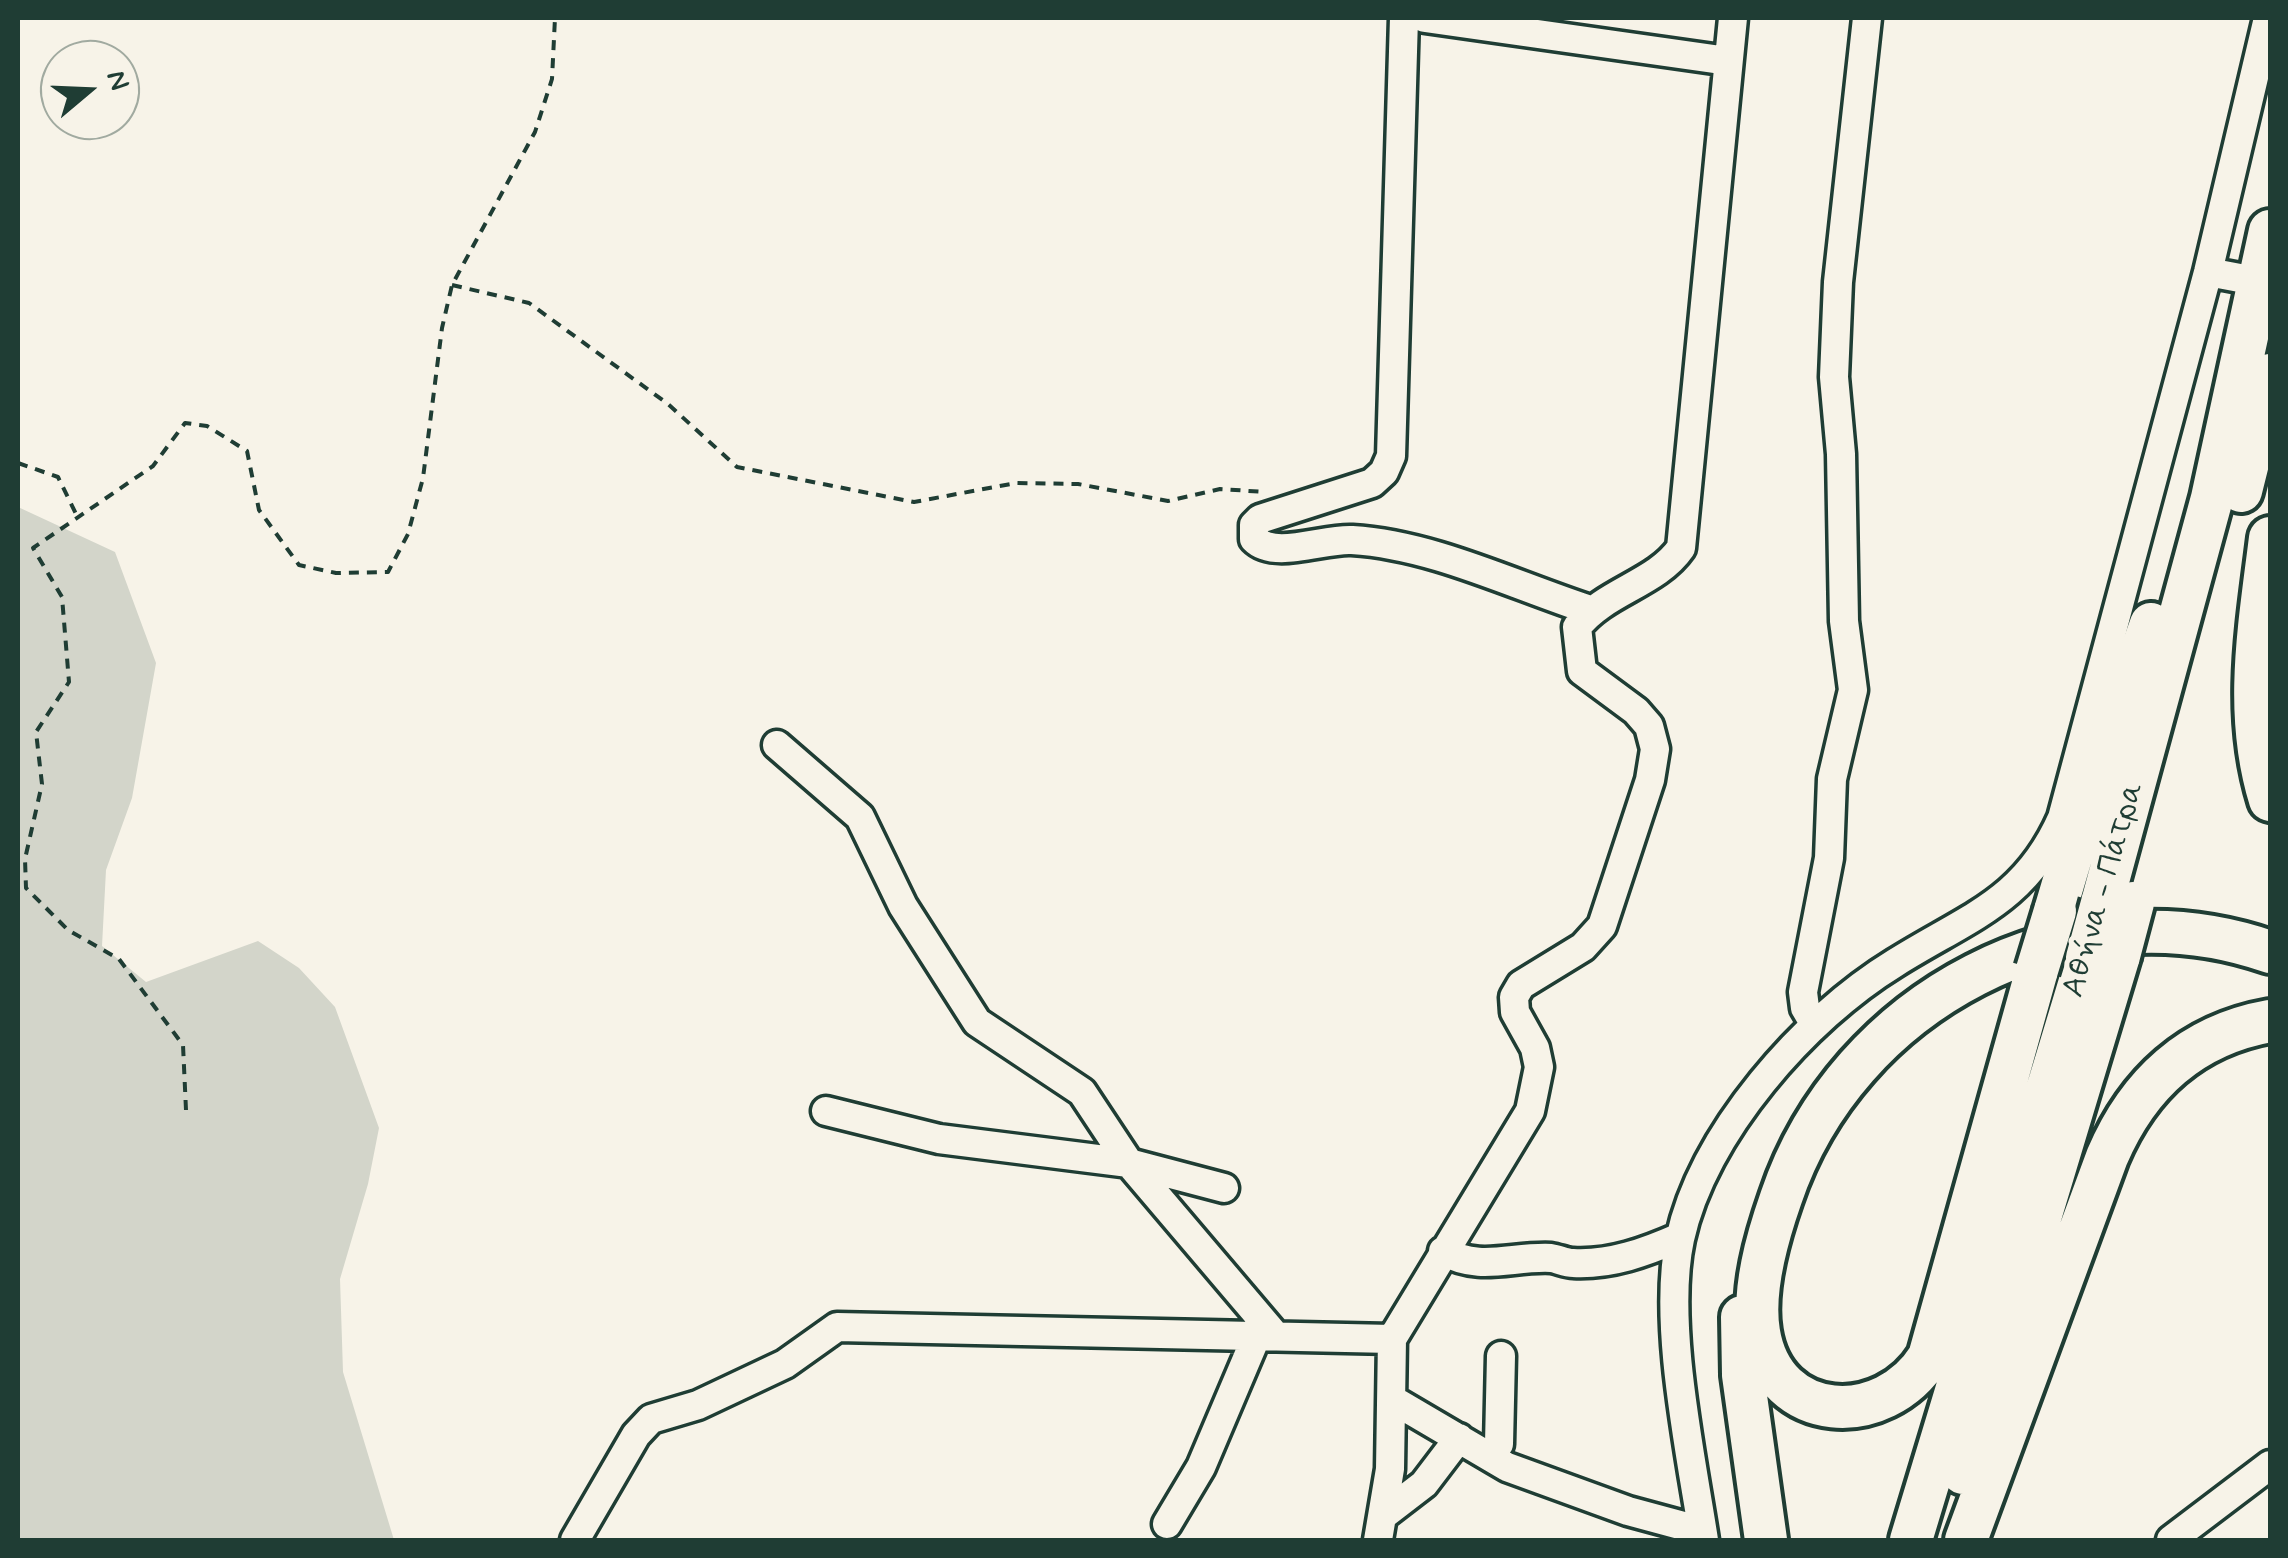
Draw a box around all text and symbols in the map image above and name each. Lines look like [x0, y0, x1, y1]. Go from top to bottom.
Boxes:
north arrow [40, 40, 140, 140]
text: N [96, 66, 137, 96]
street label: Αθήνα - Πάτρα [2056, 778, 2154, 1002]

